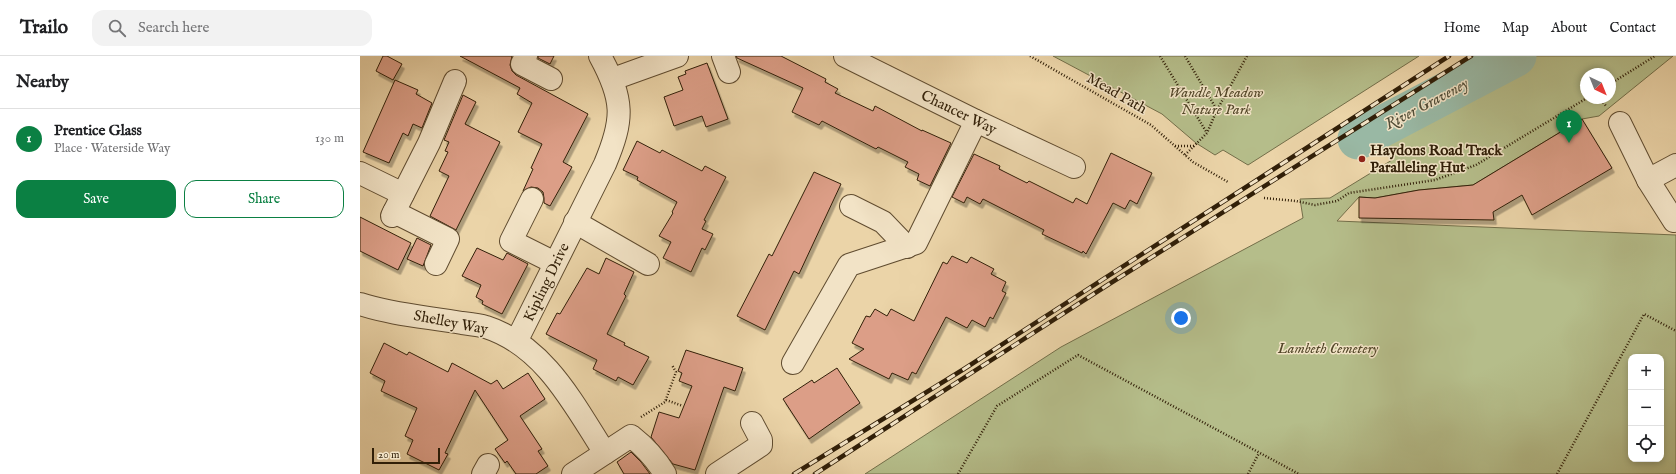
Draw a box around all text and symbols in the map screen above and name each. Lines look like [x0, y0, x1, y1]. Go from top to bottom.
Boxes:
search box [92, 10, 372, 46]
text: Trailo [20, 16, 68, 40]
icon: search [106, 17, 128, 39]
text: Search here [138, 18, 209, 37]
text: Home [1444, 19, 1480, 37]
text: Map [1502, 19, 1529, 37]
text: About [1551, 19, 1587, 37]
text: Contact [1609, 19, 1656, 37]
north arrow [1580, 68, 1616, 104]
street label: Mead Path [1083, 69, 1150, 118]
text: Nearby [16, 72, 69, 93]
water label: River Graveney [1382, 74, 1473, 135]
park label: Wandle Meadow Nature Park [1169, 83, 1264, 119]
street label: Chaucer Way [918, 86, 1000, 139]
pin: 1 [1556, 110, 1582, 143]
text: Prentice Glass [54, 121, 142, 140]
text: 1 [27, 130, 31, 147]
text: 130 m [315, 130, 344, 147]
text: Place · Waterside Way [54, 140, 170, 157]
place label: Haydons Road Track Paralleling Hut [1370, 141, 1503, 177]
marker: Haydons Road Track Paralleling Hut [1357, 154, 1367, 164]
button: Save [16, 180, 176, 218]
button: Share [184, 180, 344, 218]
street label: Kipling Drive [519, 240, 574, 325]
street label: Shelley Way [412, 306, 490, 339]
your location [1171, 308, 1191, 328]
park label: Lambeth Cemetery [1277, 339, 1379, 358]
map controls [1628, 354, 1664, 462]
button: + [1628, 354, 1664, 390]
button: − [1628, 390, 1664, 426]
button: locate [1628, 426, 1664, 462]
scale bar [372, 446, 440, 465]
text: 20 m [378, 448, 399, 462]

